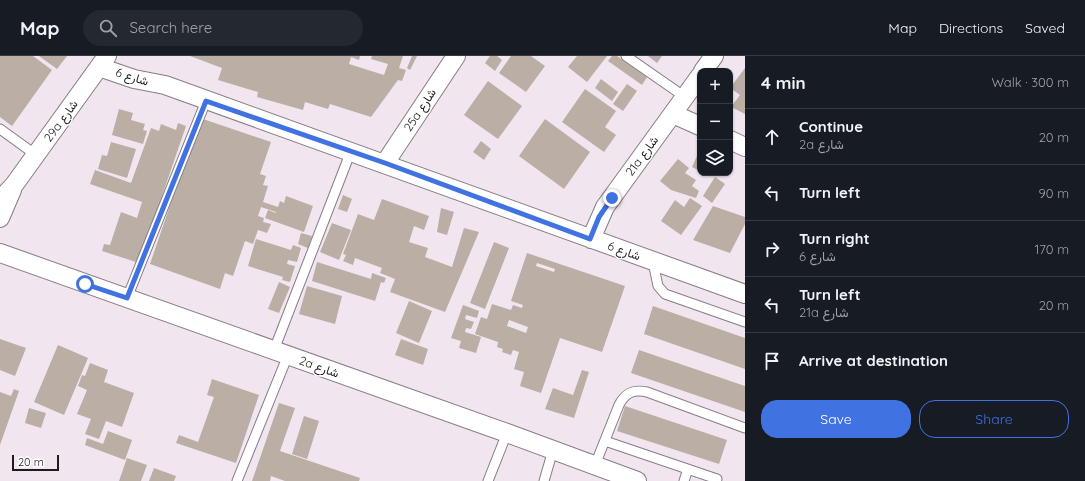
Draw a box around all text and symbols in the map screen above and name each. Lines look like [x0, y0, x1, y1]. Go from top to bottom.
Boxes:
search box [83, 10, 363, 46]
text: Map [20, 16, 59, 40]
icon: search [97, 17, 119, 39]
text: Search here [129, 18, 212, 37]
text: Map [888, 19, 917, 37]
text: Directions [939, 19, 1003, 37]
text: Saved [1025, 19, 1065, 37]
street label: شارع 6 [113, 64, 151, 91]
map controls [697, 68, 733, 176]
button: + [697, 68, 733, 104]
text: 4 min [761, 72, 806, 93]
text: Walk · 300 m [991, 74, 1069, 90]
street label: 25a شارع [400, 86, 441, 135]
street label: 29a شارع [40, 97, 82, 146]
button: − [697, 104, 733, 140]
text: Continue [799, 117, 863, 136]
icon: ahead [761, 126, 783, 148]
text: 20 m [1039, 129, 1069, 145]
street label: 21a شارع [622, 133, 663, 180]
text: 2a شارع [799, 136, 844, 152]
button: layers [697, 140, 733, 176]
icon: left [761, 182, 783, 204]
text: Turn left [799, 183, 861, 202]
text: 90 m [1039, 185, 1069, 201]
route end [603, 189, 621, 207]
text: Turn right [799, 229, 870, 248]
street label: شارع 6 [605, 238, 643, 265]
icon: right [761, 238, 783, 260]
text: 170 m [1034, 241, 1069, 257]
text: شارع 6 [799, 248, 836, 264]
route start [76, 275, 94, 293]
text: Turn left [799, 285, 861, 304]
icon: left [761, 294, 783, 316]
text: 20 m [1039, 297, 1069, 313]
text: 21a شارع [799, 304, 849, 320]
icon: arrive [761, 350, 783, 372]
text: Arrive at destination [799, 351, 948, 370]
street label: 2a شارع [296, 352, 341, 383]
button: Save [761, 400, 911, 438]
button: Share [919, 400, 1069, 438]
scale bar [12, 453, 59, 472]
text: 20 m [18, 455, 44, 469]

